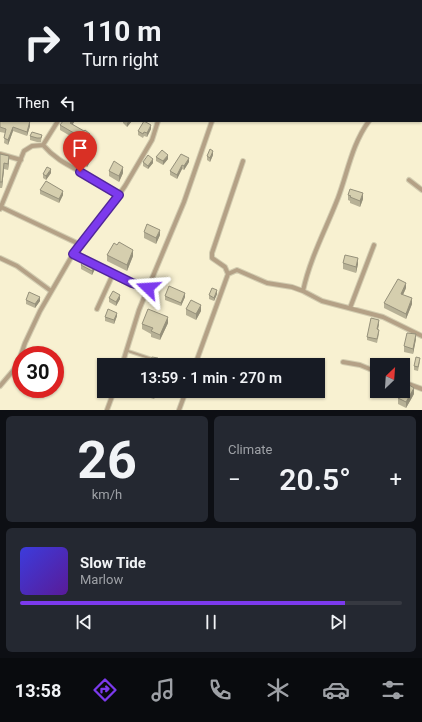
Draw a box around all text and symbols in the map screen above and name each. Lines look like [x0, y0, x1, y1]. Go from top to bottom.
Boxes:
text: 110 m [82, 15, 161, 48]
icon: right [16, 16, 68, 68]
text: Turn right [82, 49, 159, 70]
icon: left [57, 92, 79, 114]
text: Then [16, 94, 49, 112]
pin [63, 131, 97, 172]
icon: arrive [69, 137, 91, 159]
position arrow [127, 267, 169, 309]
speed limit sign: 30 [12, 346, 64, 398]
north arrow [370, 358, 410, 398]
map controls [370, 358, 410, 398]
text: 13:59 · 1 min · 270 m [140, 369, 282, 387]
text: 26 [77, 430, 137, 491]
text: Climate [228, 442, 272, 457]
text: 20.5° [279, 462, 351, 497]
text: − [228, 467, 241, 492]
text: + [390, 467, 402, 492]
text: km/h [92, 487, 122, 502]
text: Slow Tide [80, 554, 146, 572]
text: Marlow [80, 572, 123, 587]
icon: previous [73, 611, 95, 633]
icon: pause [200, 611, 222, 633]
icon: next [327, 611, 349, 633]
icon: directions [91, 676, 119, 704]
icon: music [149, 676, 177, 704]
icon: phone [206, 676, 234, 704]
icon: climate [264, 676, 292, 704]
icon: car [322, 676, 350, 704]
icon: filters [379, 676, 407, 704]
text: 13:58 [15, 680, 61, 701]

